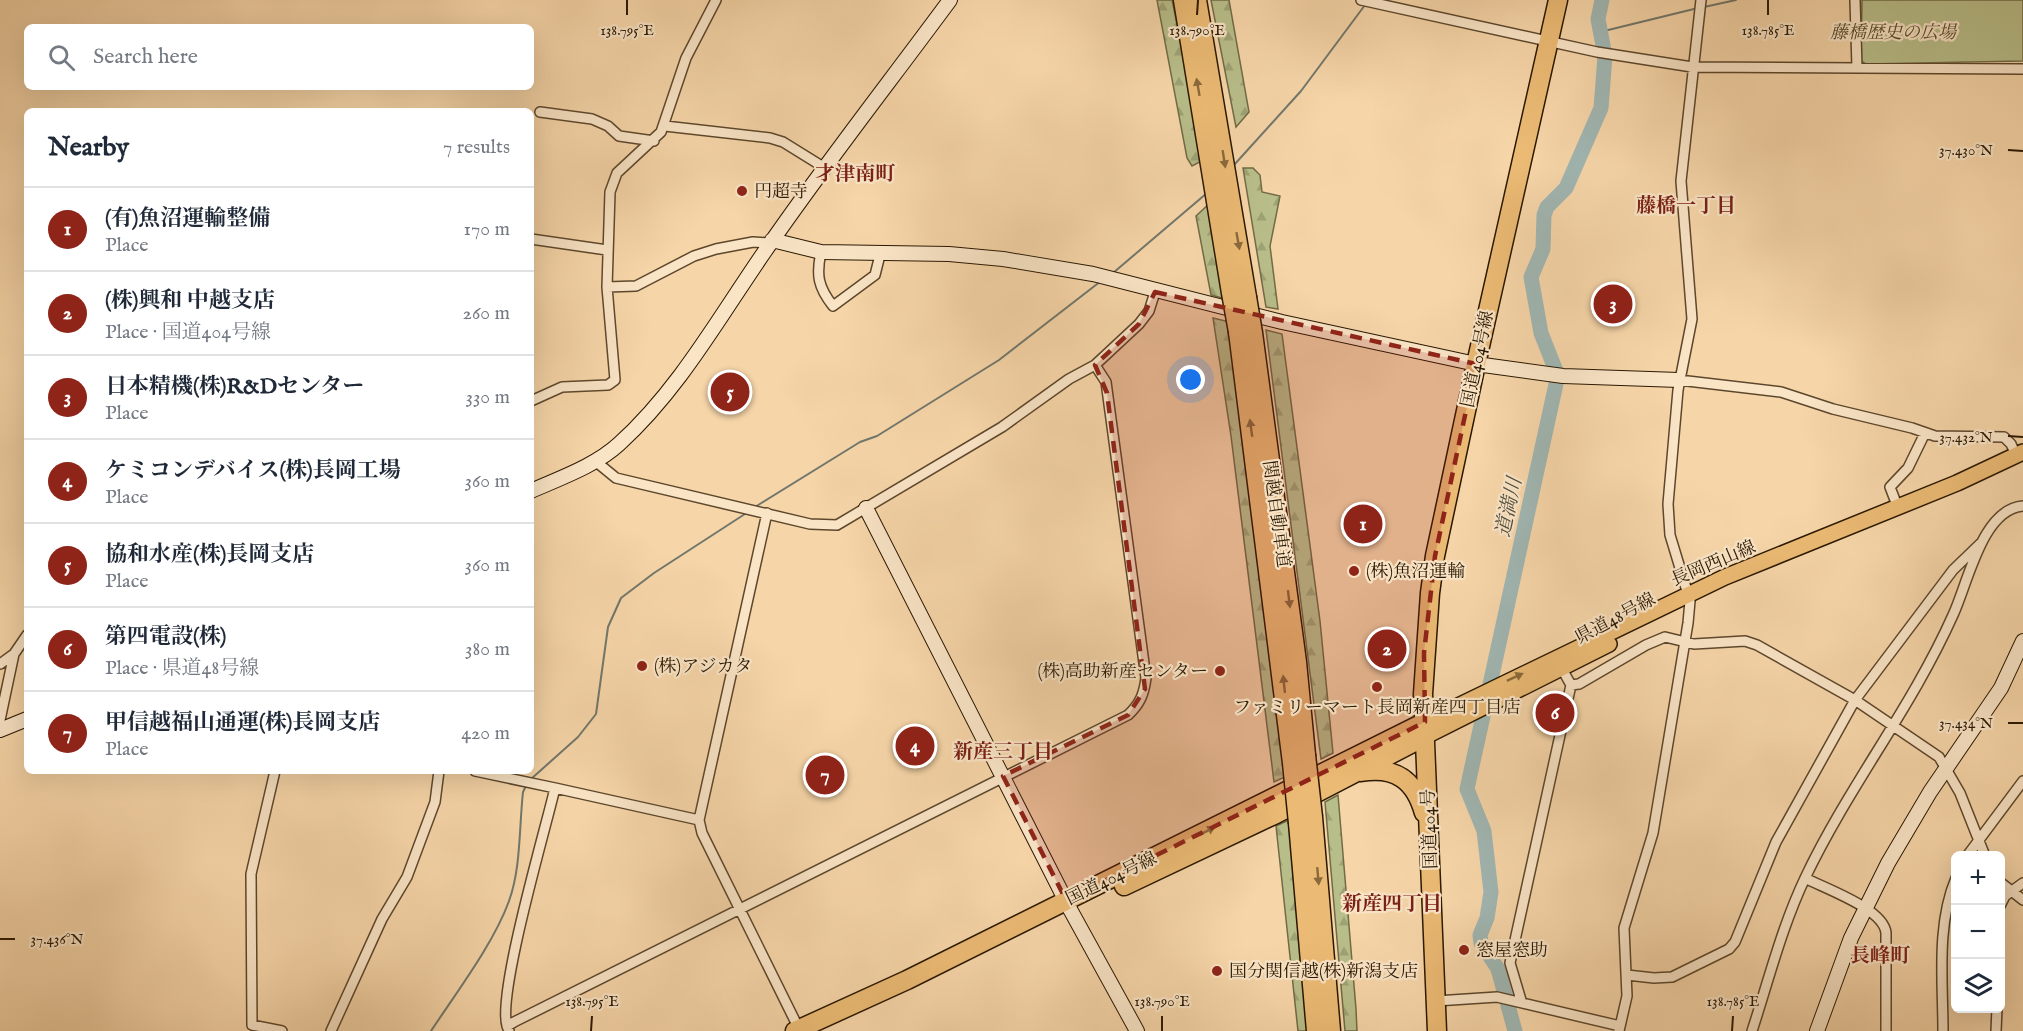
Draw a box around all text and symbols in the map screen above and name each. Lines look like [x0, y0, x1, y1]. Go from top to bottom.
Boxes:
text: 138.795°E [600, 21, 654, 40]
text: 138.790°E [1169, 21, 1225, 40]
text: 138.785°E [1742, 21, 1794, 40]
park label: 藤橋歴史の広場 [1830, 22, 1958, 45]
search box [24, 24, 534, 90]
icon: search [45, 41, 78, 74]
text: Search here [93, 43, 198, 71]
one-way arrow [1193, 77, 1202, 96]
text: Nearby [48, 131, 129, 164]
text: 7 results [443, 135, 510, 160]
text: 37.430°N [1939, 141, 1993, 160]
one-way arrow [1220, 149, 1229, 168]
district label: 才津南町 [815, 162, 896, 187]
place label: 円超寺 [754, 181, 808, 204]
marker: 円超寺 [735, 184, 749, 198]
district label: 藤橋一丁目 [1636, 194, 1736, 219]
text: (有)魚沼運輸整備 [105, 205, 270, 233]
text: 1 [64, 217, 71, 242]
text: 170 m [464, 217, 510, 242]
one-way arrow [1234, 232, 1243, 251]
text: Place [105, 233, 148, 258]
pin: 3 [1594, 282, 1632, 326]
text: (株)興和 中越支店 [105, 287, 275, 315]
text: 2 [63, 301, 72, 326]
text: 260 m [463, 301, 510, 326]
street label: 国道404号線 [1457, 309, 1500, 410]
text: Place · 国道404号線 [105, 320, 271, 345]
your location [1176, 365, 1205, 394]
pin: 5 [710, 370, 750, 414]
text: 日本精機(株)R&Dセンター [105, 373, 364, 401]
text: 3 [64, 385, 71, 410]
text: 330 m [465, 385, 510, 410]
text: Place [105, 401, 148, 426]
one-way arrow [1247, 418, 1256, 437]
text: 37.432°N [1939, 428, 1993, 447]
text: ケミコンデバイス(株)長岡工場 [105, 457, 401, 485]
street label: 関越自動車道 [1257, 459, 1294, 569]
text: 4 [63, 469, 72, 494]
text: 360 m [464, 469, 510, 494]
water label: 道満川 [1491, 473, 1528, 539]
text: Place [105, 485, 148, 510]
pin: 1 [1344, 502, 1382, 546]
street label: 長岡西山線 [1668, 536, 1760, 593]
text: 協和水産(株)長岡支店 [105, 541, 314, 569]
text: 5 [64, 553, 71, 578]
text: 360 m [464, 553, 510, 578]
place label: (株)魚沼運輸 [1366, 561, 1465, 584]
marker: (株)魚沼運輸 [1347, 564, 1361, 578]
text: Place [105, 569, 148, 594]
street label: 県道48号線 [1572, 589, 1660, 650]
one-way arrow [1284, 590, 1293, 609]
text: 第四電設(株) [105, 623, 226, 651]
pin: 2 [1368, 626, 1406, 672]
text: 6 [63, 637, 72, 662]
text: 380 m [465, 637, 510, 662]
text: Place · 県道48号線 [105, 656, 259, 681]
place label: (株)アジカタ [654, 656, 752, 679]
marker: (株)アジカタ [635, 659, 649, 673]
place label: (株)高助新産センター [1038, 661, 1208, 684]
marker: (株)高助新産センター [1213, 664, 1227, 678]
one-way arrow [1507, 673, 1524, 682]
one-way arrow [1279, 674, 1289, 693]
marker: ファミリーマート長岡新産四丁目店 [1370, 680, 1384, 694]
pin: 6 [1536, 690, 1574, 736]
place label: ファミリーマート長岡新産四丁目店 [1233, 697, 1521, 720]
text: 甲信越福山通運(株)長岡支店 [105, 709, 380, 737]
text: 37.434°N [1939, 714, 1993, 733]
text: 7 [63, 721, 72, 746]
text: 420 m [461, 721, 510, 746]
pin: 4 [896, 724, 934, 768]
text: Place [105, 737, 148, 762]
district label: 新産三丁目 [953, 740, 1053, 765]
pin: 7 [806, 752, 844, 798]
street label: 国道404号 [1418, 788, 1443, 870]
one-way arrow [1198, 826, 1215, 836]
street label: 国道404号線 [1062, 847, 1161, 911]
map controls [1951, 851, 2005, 1013]
button: + [1951, 851, 2005, 905]
one-way arrow [1313, 866, 1323, 885]
district label: 新産四丁目 [1342, 892, 1442, 917]
button: − [1951, 905, 2005, 959]
text: 37.436°N [31, 930, 83, 949]
place label: 窓屋窓助 [1476, 940, 1548, 963]
marker: 窓屋窓助 [1457, 943, 1471, 957]
district label: 長峰町 [1850, 944, 1911, 969]
button: layers [1951, 959, 2005, 1013]
place label: 国分関信越(株)新潟支店 [1229, 961, 1418, 984]
marker: 国分関信越(株)新潟支店 [1210, 964, 1224, 978]
text: 138.795°E [565, 992, 619, 1011]
text: 138.790°E [1134, 992, 1190, 1011]
text: 138.785°E [1707, 992, 1759, 1011]

